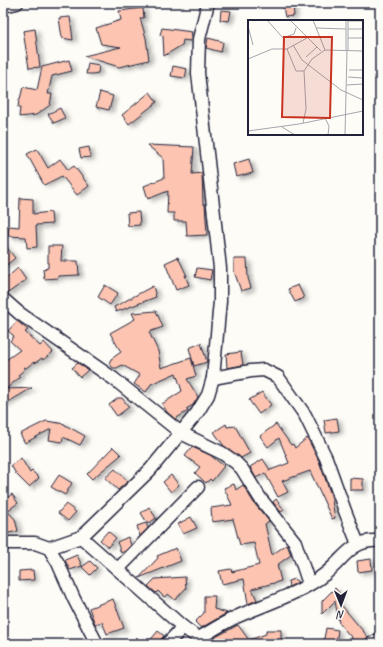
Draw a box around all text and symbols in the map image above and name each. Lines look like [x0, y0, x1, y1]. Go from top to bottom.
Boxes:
inset map [248, 20, 363, 135]
north arrow [321, 585, 361, 625]
text: N [335, 608, 345, 622]

